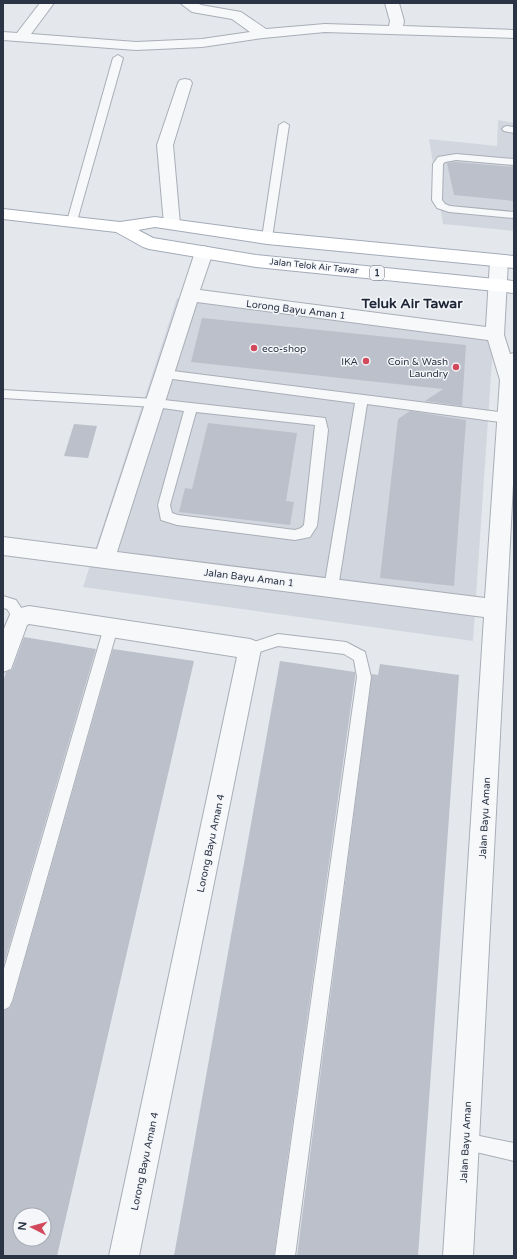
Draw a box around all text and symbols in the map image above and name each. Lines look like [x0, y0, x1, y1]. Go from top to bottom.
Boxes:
street label: Jalan Telok Air Tawar [269, 256, 359, 277]
road number: 1 [370, 266, 384, 280]
district label: Teluk Air Tawar [360, 295, 463, 312]
street label: Lorong Bayu Aman 1 [245, 298, 346, 322]
marker: eco-shop [249, 343, 259, 353]
place label: eco-shop [262, 343, 306, 355]
place label: IKA [341, 356, 358, 368]
marker: IKA [361, 356, 371, 366]
place label: Coin & Wash Laundry [388, 356, 449, 380]
marker: Coin & Wash Laundry [451, 362, 461, 372]
street label: Jalan Bayu Aman 1 [203, 567, 295, 589]
street label: Jalan Bayu Aman [477, 777, 493, 859]
street label: Lorong Bayu Aman 4 [195, 793, 227, 894]
street label: Jalan Bayu Aman [458, 1101, 474, 1183]
street label: Lorong Bayu Aman 4 [129, 1111, 161, 1212]
north arrow [12, 1207, 52, 1247]
text: N [16, 1221, 29, 1231]

